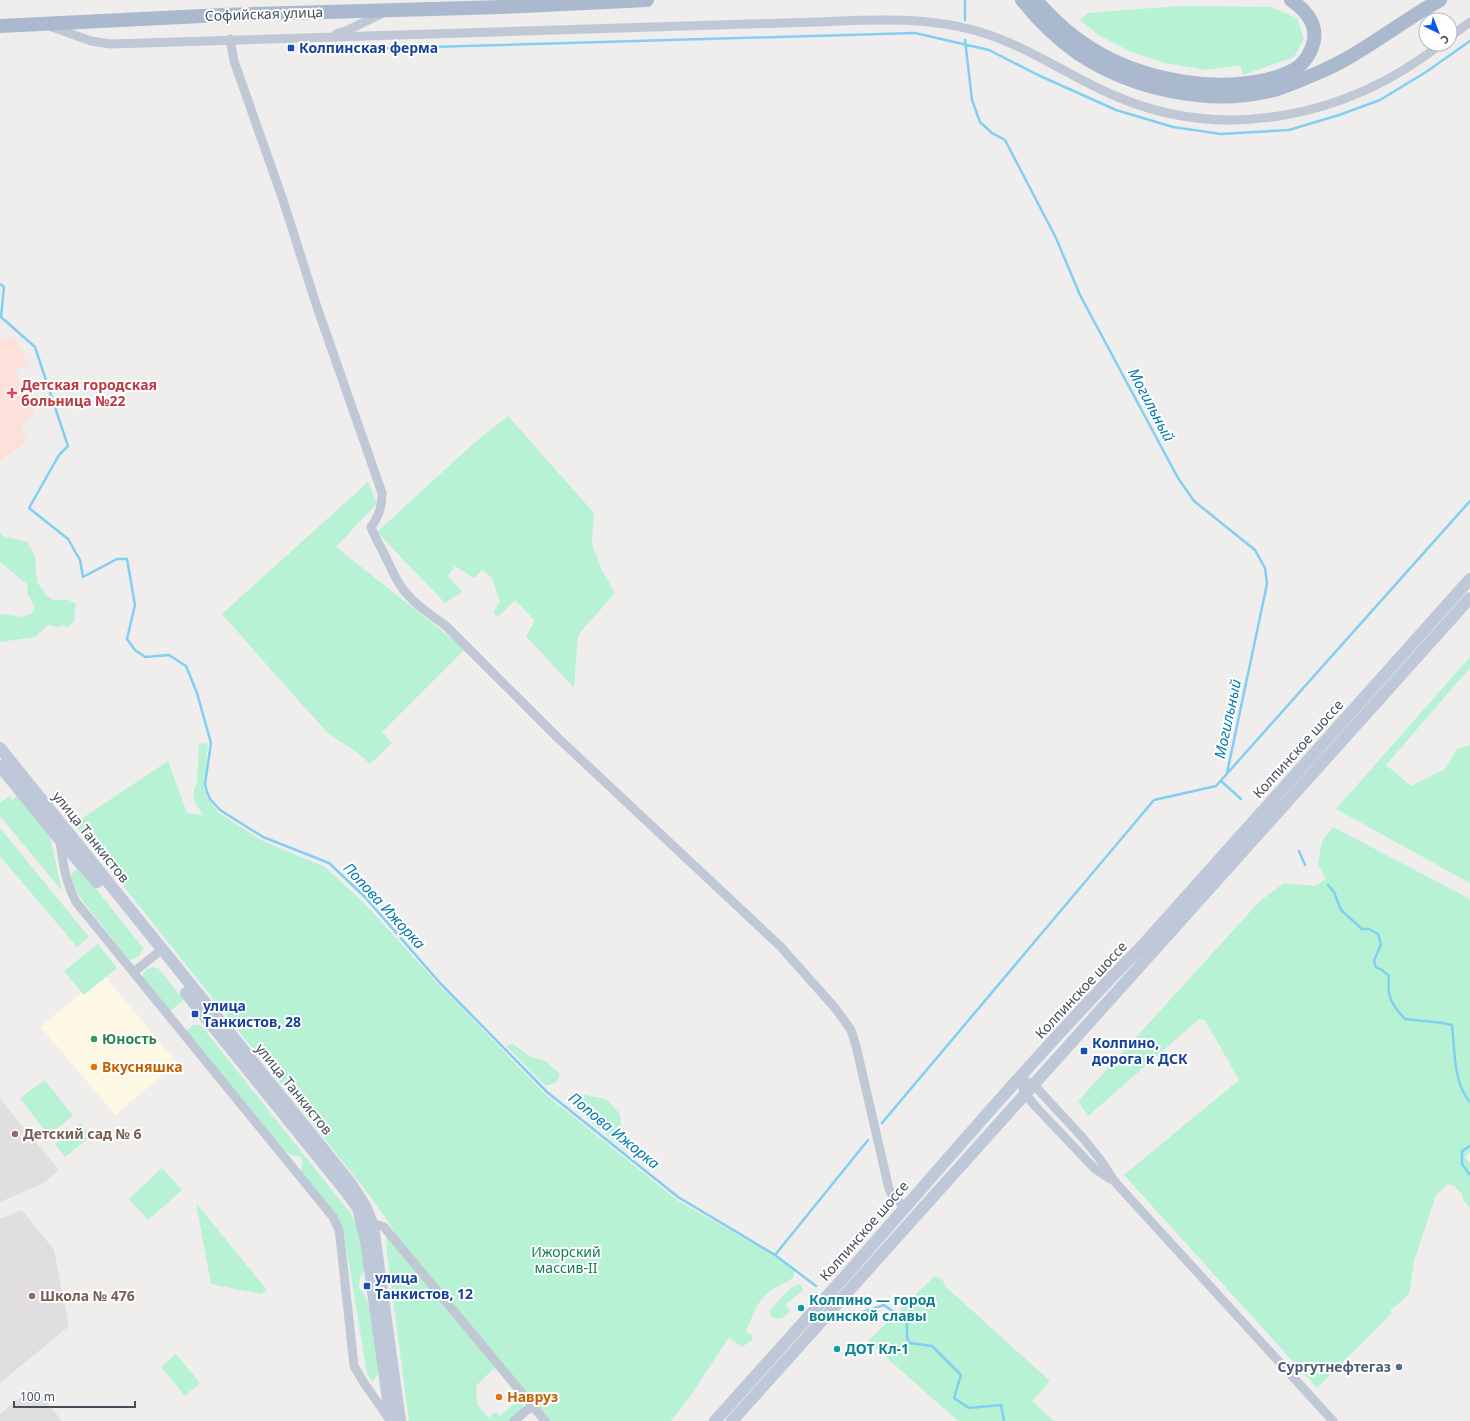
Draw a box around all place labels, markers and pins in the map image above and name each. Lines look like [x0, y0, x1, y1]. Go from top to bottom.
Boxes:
place label: Колпинская ферма [299, 38, 438, 57]
marker: Колпинская ферма [286, 43, 296, 53]
place label: Детская городская больница №22 [21, 375, 157, 410]
marker: Детская городская больница №22 [6, 387, 18, 399]
place label: улица Танкистов, 28 [202, 996, 301, 1031]
marker: улица Танкистов, 28 [190, 1009, 200, 1019]
place label: Юность [102, 1029, 157, 1048]
place label: Колпино, дорога к ДСК [1092, 1033, 1188, 1068]
marker: Юность [89, 1034, 99, 1044]
marker: Колпино, дорога к ДСК [1079, 1046, 1089, 1056]
place label: Вкусняшка [102, 1057, 183, 1076]
marker: Вкусняшка [89, 1062, 99, 1072]
place label: Детский сад № 6 [23, 1124, 142, 1143]
marker: Детский сад № 6 [10, 1129, 20, 1139]
place label: улица Танкистов, 12 [374, 1268, 473, 1303]
marker: улица Танкистов, 12 [362, 1281, 372, 1291]
place label: Школа № 476 [40, 1286, 135, 1305]
place label: Колпино — город воинской славы [809, 1290, 935, 1325]
marker: Школа № 476 [27, 1291, 37, 1301]
marker: Колпино — город воинской славы [796, 1303, 806, 1313]
place label: ДОТ Кл-1 [845, 1339, 909, 1358]
marker: ДОТ Кл-1 [832, 1344, 842, 1354]
place label: Сургутнефтегаз [1278, 1357, 1391, 1376]
marker: Сургутнефтегаз [1394, 1362, 1404, 1372]
place label: Навруз [507, 1387, 558, 1406]
marker: Навруз [494, 1392, 504, 1402]

